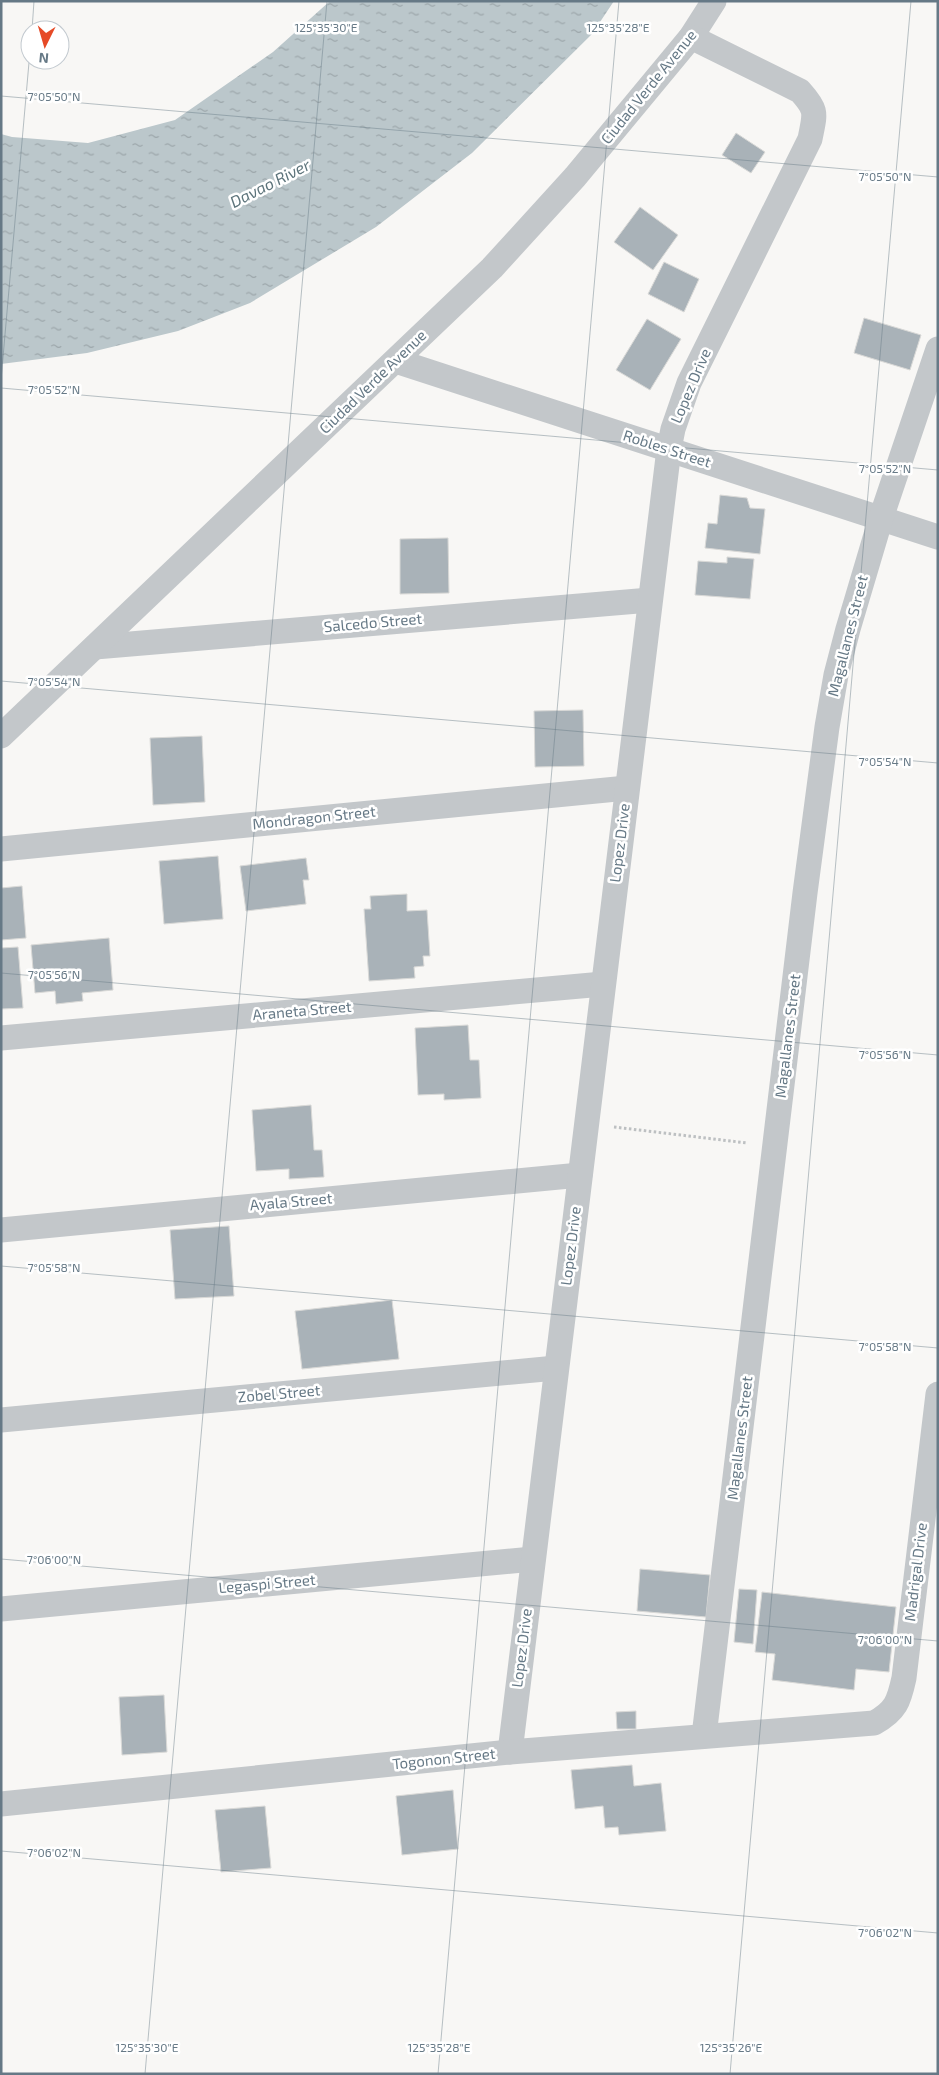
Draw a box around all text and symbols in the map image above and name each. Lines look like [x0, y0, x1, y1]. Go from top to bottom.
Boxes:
north arrow [20, 20, 70, 70]
text: 125°35'30"E [295, 20, 358, 34]
text: 125°35'28"E [587, 20, 650, 34]
street label: Ciudad Verde Avenue [597, 26, 700, 147]
text: N [38, 50, 50, 67]
text: 7°05'50"N [27, 89, 81, 103]
water label: Davao River [227, 154, 314, 211]
text: 7°05'50"N [858, 169, 912, 183]
street label: Ciudad Verde Avenue [315, 326, 429, 437]
street label: Lopez Drive [666, 345, 714, 426]
text: 7°05'52"N [28, 382, 80, 396]
street label: Robles Street [621, 425, 714, 471]
text: 7°05'52"N [859, 461, 911, 475]
street label: Magallanes Street [823, 573, 871, 698]
street label: Salcedo Street [323, 609, 423, 635]
text: 7°05'54"N [27, 674, 81, 688]
text: 7°05'54"N [858, 754, 912, 768]
street label: Mondragon Street [251, 802, 377, 832]
street label: Lopez Drive [605, 802, 633, 883]
text: 7°05'56"N [28, 967, 80, 981]
street label: Magallanes Street [770, 973, 804, 1099]
street label: Araneta Street [252, 997, 352, 1023]
text: 7°05'56"N [859, 1047, 911, 1061]
street label: Ayala Street [249, 1188, 333, 1214]
street label: Lopez Drive [556, 1205, 584, 1286]
text: 7°05'58"N [27, 1260, 81, 1274]
text: 7°05'58"N [858, 1339, 912, 1353]
street label: Magallanes Street [722, 1375, 756, 1501]
street label: Zobel Street [237, 1380, 321, 1406]
street label: Madrigal Drive [900, 1522, 930, 1622]
text: 7°06'00"N [27, 1552, 81, 1566]
street label: Legaspi Street [218, 1570, 316, 1596]
street label: Lopez Drive [507, 1607, 535, 1688]
text: 7°06'00"N [858, 1632, 912, 1646]
street label: Togonon Street [392, 1744, 497, 1772]
text: 7°06'02"N [27, 1845, 81, 1859]
text: 7°06'02"N [858, 1925, 912, 1939]
text: 125°35'30"E [116, 2040, 179, 2054]
text: 125°35'28"E [408, 2040, 471, 2054]
text: 125°35'26"E [700, 2040, 763, 2054]

